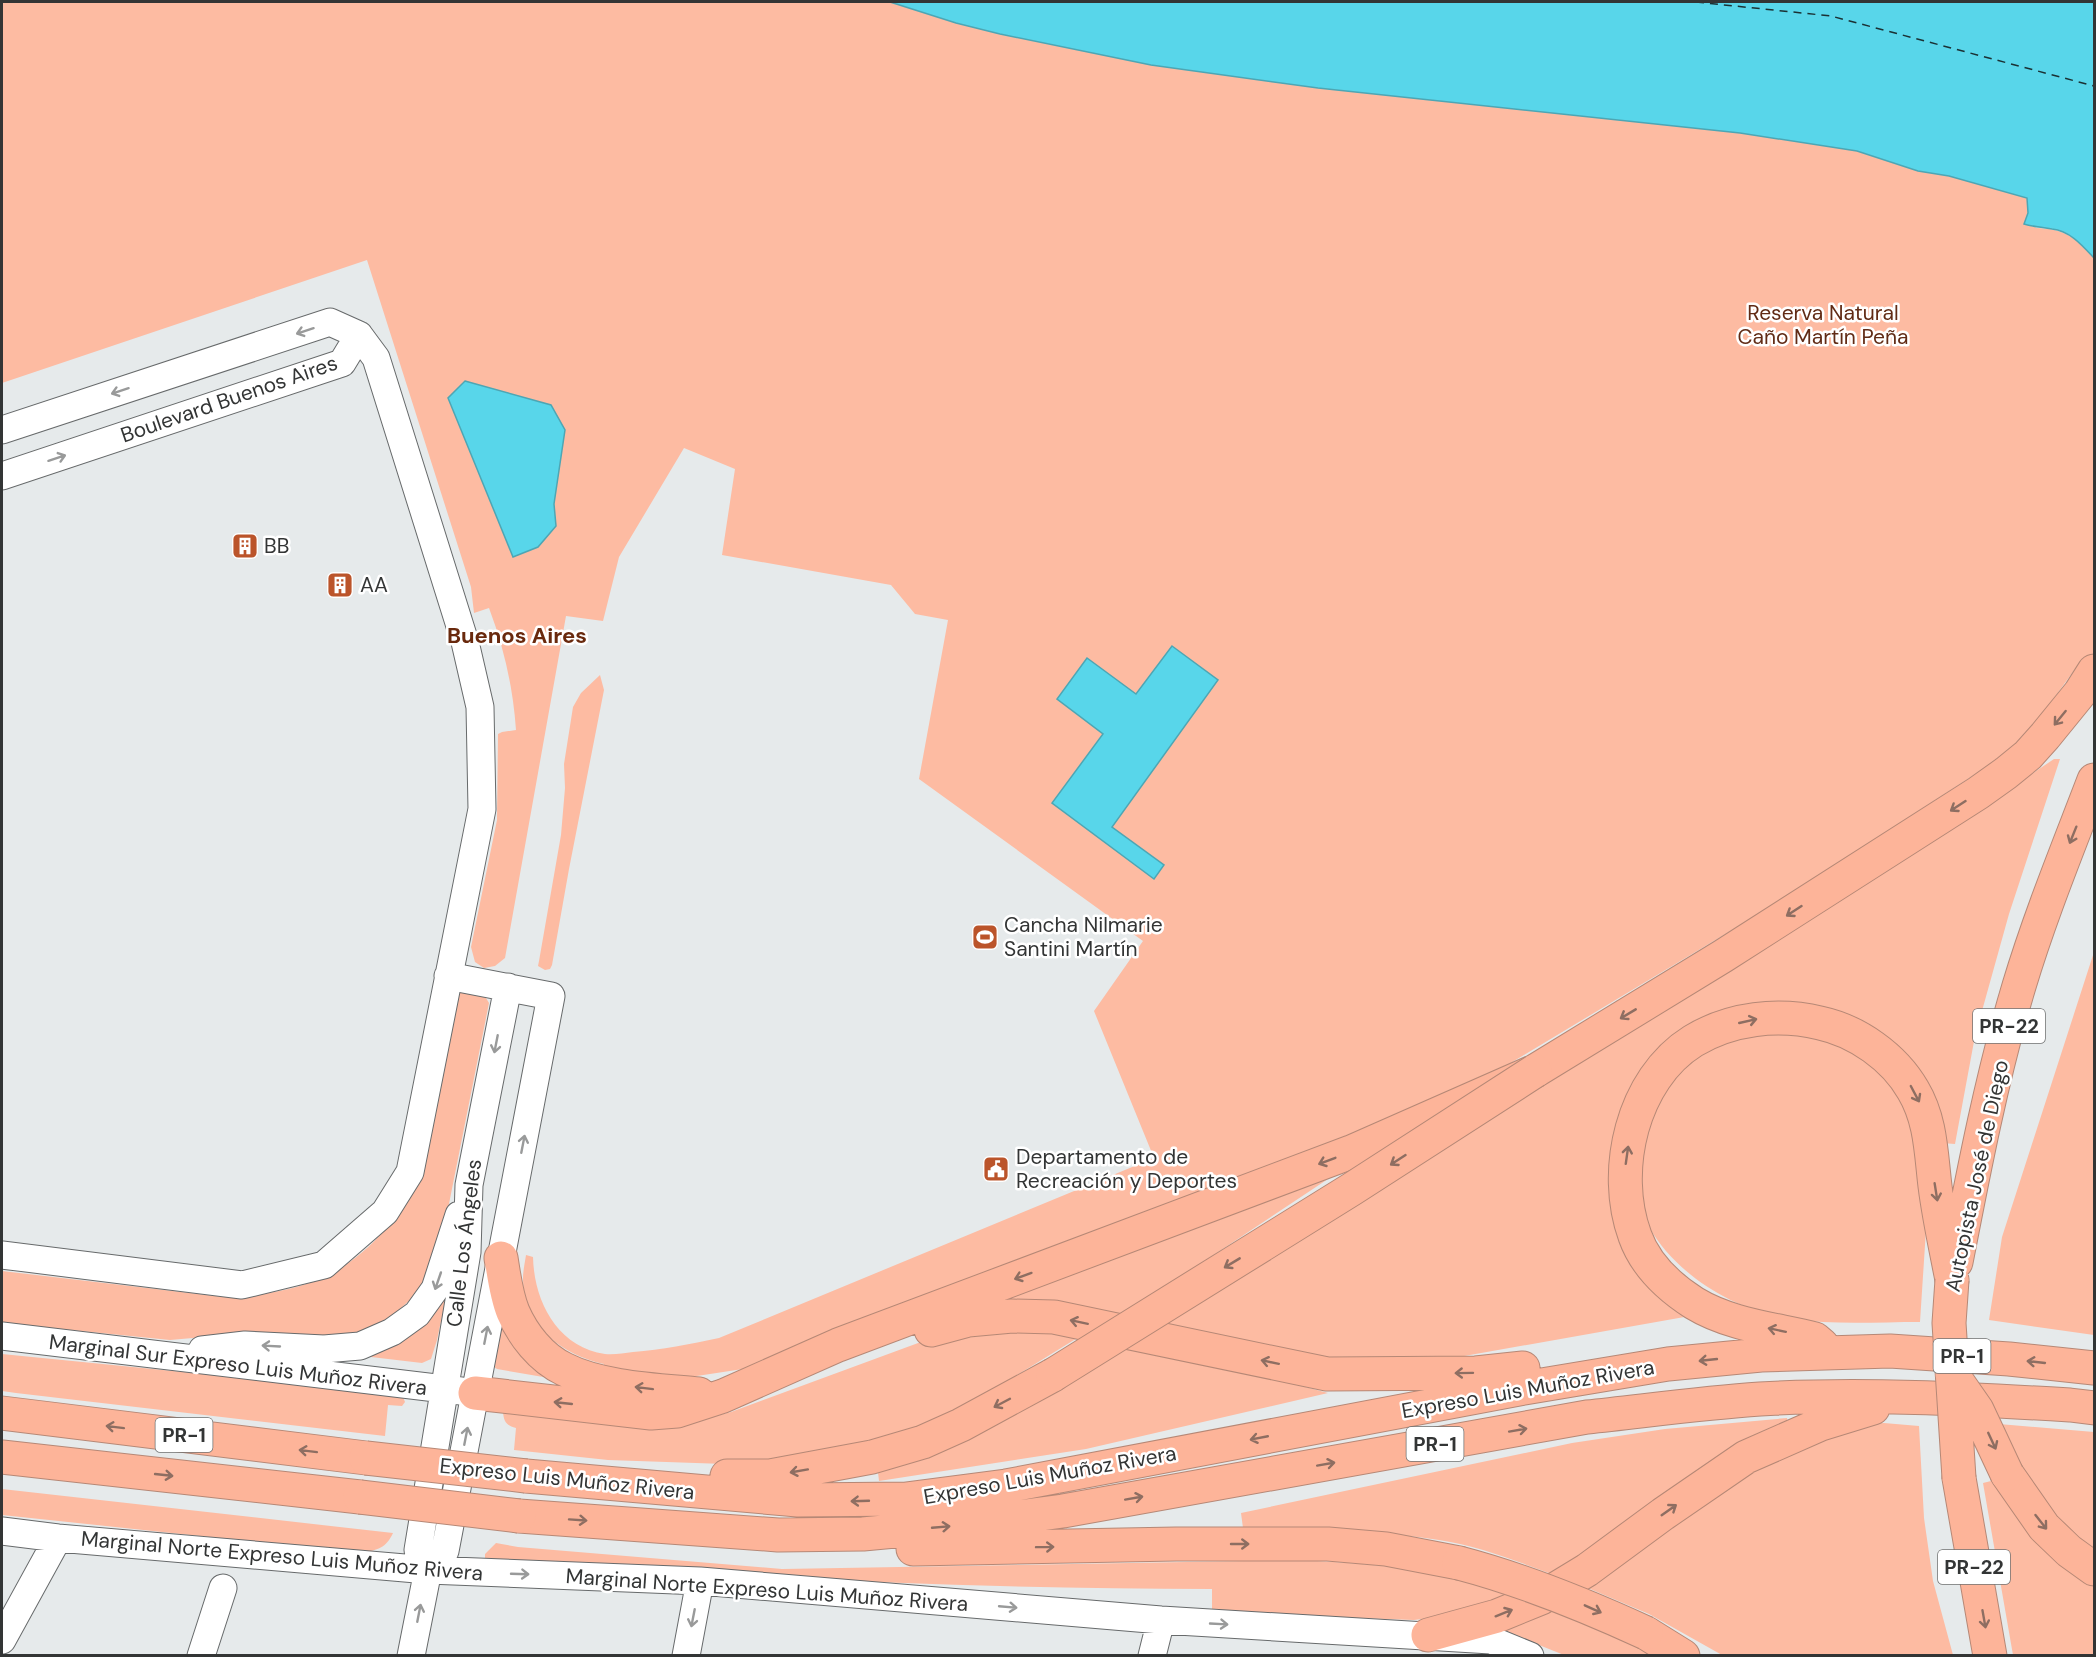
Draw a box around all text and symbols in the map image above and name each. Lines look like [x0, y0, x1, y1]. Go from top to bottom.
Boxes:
park label: Reserva Natural Caño Martín Peña [1738, 299, 1908, 351]
one-way arrow [296, 326, 315, 337]
street label: Boulevard Buenos Aires [117, 349, 341, 449]
one-way arrow [111, 387, 130, 398]
one-way arrow [47, 451, 66, 462]
building icon: BB [230, 531, 260, 561]
place label: BB [264, 532, 289, 560]
building icon: AA [325, 570, 355, 600]
place label: AA [360, 571, 388, 599]
district label: Buenos Aires [447, 621, 587, 650]
one-way arrow [2053, 710, 2066, 726]
one-way arrow [1950, 801, 1967, 813]
one-way arrow [2067, 825, 2078, 843]
one-way arrow [1786, 906, 1803, 918]
place label: Cancha Nilmarie Santini Martín [1004, 911, 1163, 963]
sports icon: Cancha Nilmarie Santini Martín [970, 922, 1000, 952]
one-way arrow [1620, 1009, 1637, 1021]
road number: PR-22 [1973, 1009, 2045, 1043]
one-way arrow [1738, 1015, 1757, 1027]
one-way arrow [490, 1034, 501, 1054]
street label: Autopista José de Diego [1939, 1057, 2015, 1295]
one-way arrow [1910, 1084, 1921, 1102]
one-way arrow [518, 1135, 529, 1154]
place label: Departamento de Recreación y Deportes [1016, 1143, 1237, 1195]
one-way arrow [1622, 1146, 1633, 1165]
one-way arrow [1389, 1153, 1406, 1166]
public building icon: Departamento de Recreación y Deportes [981, 1154, 1011, 1184]
street label: Calle Los Ángeles [440, 1157, 488, 1329]
one-way arrow [1318, 1157, 1337, 1168]
one-way arrow [1931, 1181, 1942, 1201]
one-way arrow [1224, 1257, 1241, 1269]
one-way arrow [431, 1271, 442, 1289]
one-way arrow [1015, 1272, 1033, 1283]
one-way arrow [1070, 1316, 1089, 1327]
one-way arrow [1767, 1324, 1787, 1335]
one-way arrow [480, 1326, 492, 1345]
street label: Marginal Sur Expreso Luis Muñoz Rivera [47, 1328, 429, 1402]
road number: PR-1 [1934, 1339, 1990, 1373]
one-way arrow [261, 1341, 281, 1352]
street label: Expreso Luis Muñoz Rivera [1399, 1353, 1657, 1425]
one-way arrow [1699, 1355, 1719, 1366]
one-way arrow [1261, 1356, 1280, 1367]
one-way arrow [2027, 1356, 2047, 1367]
one-way arrow [1454, 1367, 1474, 1379]
one-way arrow [635, 1383, 655, 1394]
one-way arrow [553, 1397, 573, 1408]
one-way arrow [994, 1397, 1011, 1409]
road number: PR-1 [156, 1418, 213, 1452]
one-way arrow [105, 1421, 125, 1432]
one-way arrow [1508, 1424, 1527, 1435]
one-way arrow [461, 1427, 472, 1446]
road number: PR-1 [1406, 1427, 1464, 1461]
one-way arrow [1986, 1432, 1998, 1450]
one-way arrow [1250, 1433, 1270, 1444]
street label: Expreso Luis Muñoz Rivera [921, 1439, 1179, 1511]
one-way arrow [299, 1445, 319, 1456]
street label: Expreso Luis Muñoz Rivera [438, 1452, 696, 1506]
one-way arrow [1316, 1458, 1335, 1469]
one-way arrow [789, 1466, 809, 1477]
one-way arrow [154, 1470, 173, 1481]
one-way arrow [1124, 1492, 1143, 1503]
one-way arrow [850, 1495, 870, 1506]
one-way arrow [1660, 1504, 1676, 1516]
one-way arrow [2035, 1513, 2048, 1529]
one-way arrow [567, 1515, 587, 1526]
one-way arrow [931, 1521, 951, 1532]
street label: Marginal Norte Expreso Luis Muñoz Rivera [80, 1524, 484, 1588]
one-way arrow [1229, 1538, 1249, 1550]
one-way arrow [1034, 1541, 1054, 1552]
road number: PR-22 [1938, 1550, 2010, 1584]
street label: Marginal Norte Expreso Luis Muñoz Rivera [565, 1562, 969, 1618]
one-way arrow [510, 1568, 530, 1579]
one-way arrow [997, 1602, 1017, 1613]
one-way arrow [414, 1603, 425, 1623]
one-way arrow [1584, 1604, 1602, 1616]
one-way arrow [1494, 1607, 1513, 1618]
one-way arrow [687, 1608, 698, 1628]
one-way arrow [1979, 1608, 1990, 1628]
one-way arrow [1209, 1618, 1229, 1629]

